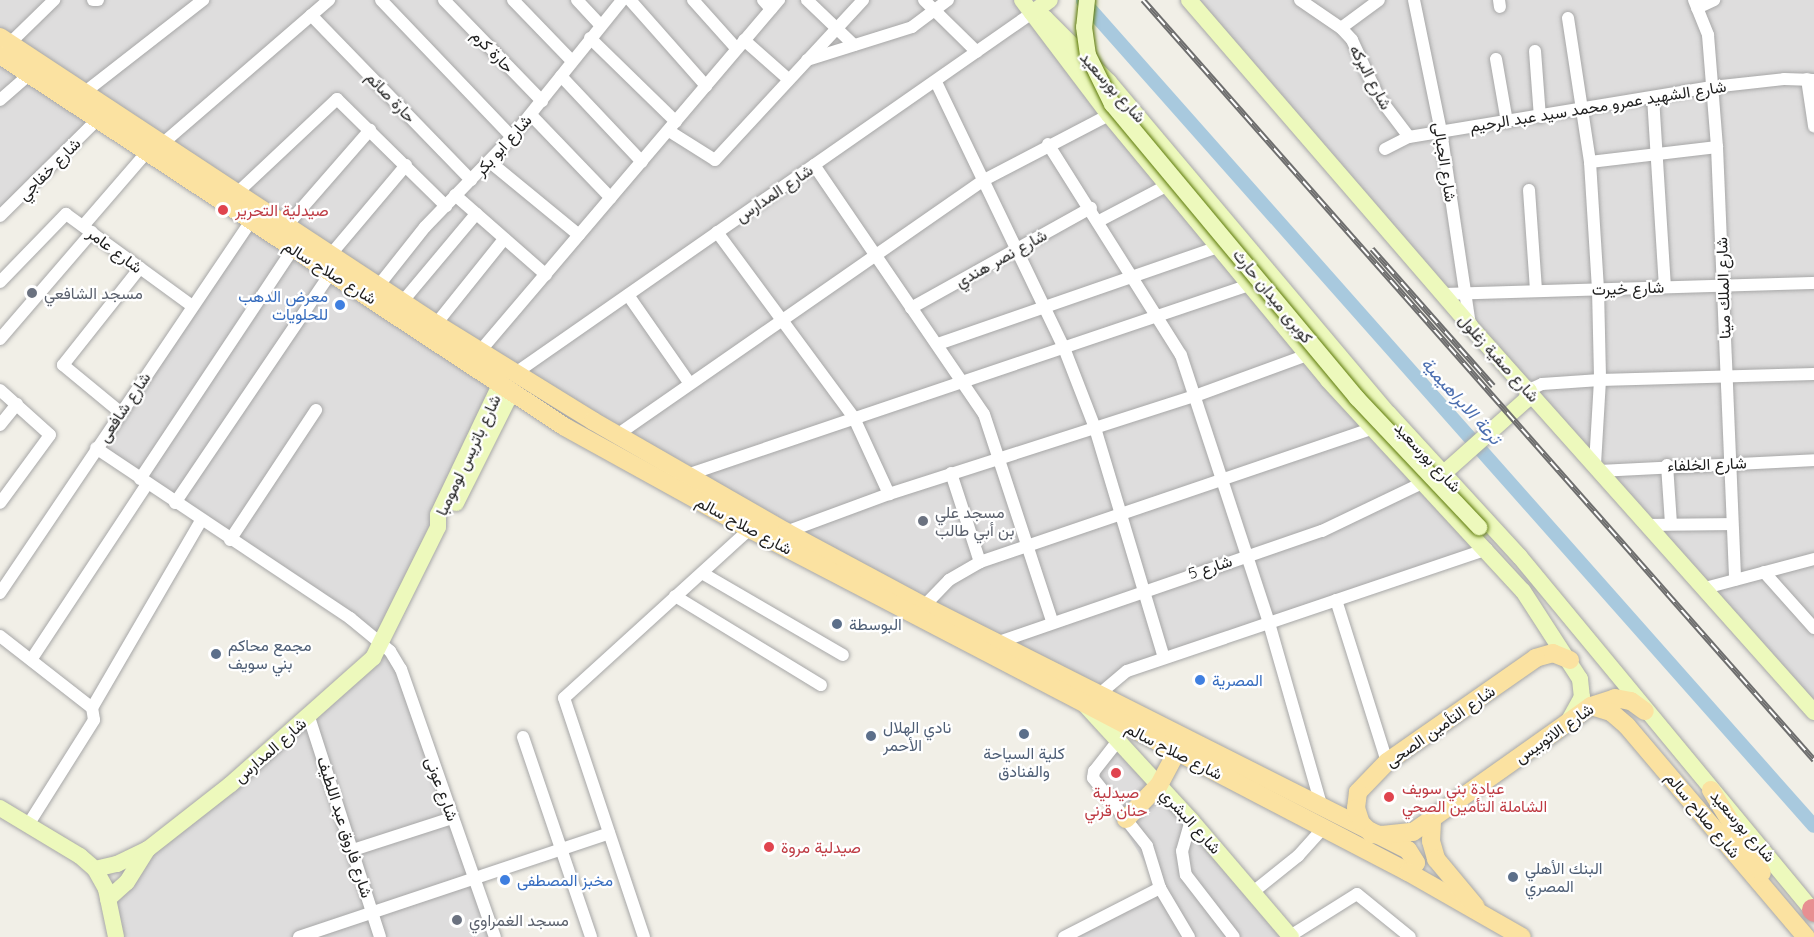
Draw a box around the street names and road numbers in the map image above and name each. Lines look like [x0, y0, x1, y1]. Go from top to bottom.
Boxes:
street label: حارة كرم [468, 25, 518, 77]
street label: شارع البركه [1346, 41, 1396, 113]
street label: شارع بورسعيد [1076, 48, 1150, 126]
street label: حارة صائم [362, 67, 420, 127]
street label: شارع الشهيد عمرو محمد سيد عبد الرحيم [1468, 76, 1728, 136]
street label: شارع ابو بكر [471, 111, 535, 179]
street label: شارع الجبالى [1429, 121, 1461, 203]
street label: شارع خفاجي [14, 134, 84, 204]
street label: شارع المدارس [732, 160, 816, 226]
street label: شارع عامر [84, 223, 146, 277]
street label: شارع نصر هندي [952, 225, 1050, 291]
street label: شارع صلاح سالم [280, 236, 380, 308]
street label: شارع الملك مينا [1712, 237, 1734, 339]
street label: كوبرى ميدان حارث [1229, 245, 1317, 347]
street label: شارع خيرت [1591, 277, 1665, 299]
street label: شارع صفية زغلول [1455, 310, 1543, 406]
street label: شارع شافعى [94, 368, 154, 446]
street label: شارع باتريس لومومبا [432, 391, 504, 519]
street label: شارع بورسعيد [1391, 418, 1465, 496]
street label: شارع الخلفاء [1667, 453, 1747, 475]
street label: شارع صلاح سالم [693, 492, 795, 558]
street label: شارع 5 [1186, 551, 1234, 583]
street label: شارع التأمين الصحى [1382, 681, 1498, 771]
street label: شارع الاتوبيس [1511, 699, 1597, 767]
street label: شارع المدارس [230, 713, 310, 787]
street label: شارع صلاح سالم [1122, 718, 1226, 784]
street label: شارع فاروق عبد اللطيف [313, 754, 377, 900]
street label: شارع عونى [422, 754, 462, 824]
street label: شارع صلاح سالم [1662, 768, 1744, 862]
street label: شارع البشري [1157, 784, 1225, 858]
street label: شارع بورسعيد [1707, 786, 1779, 866]

